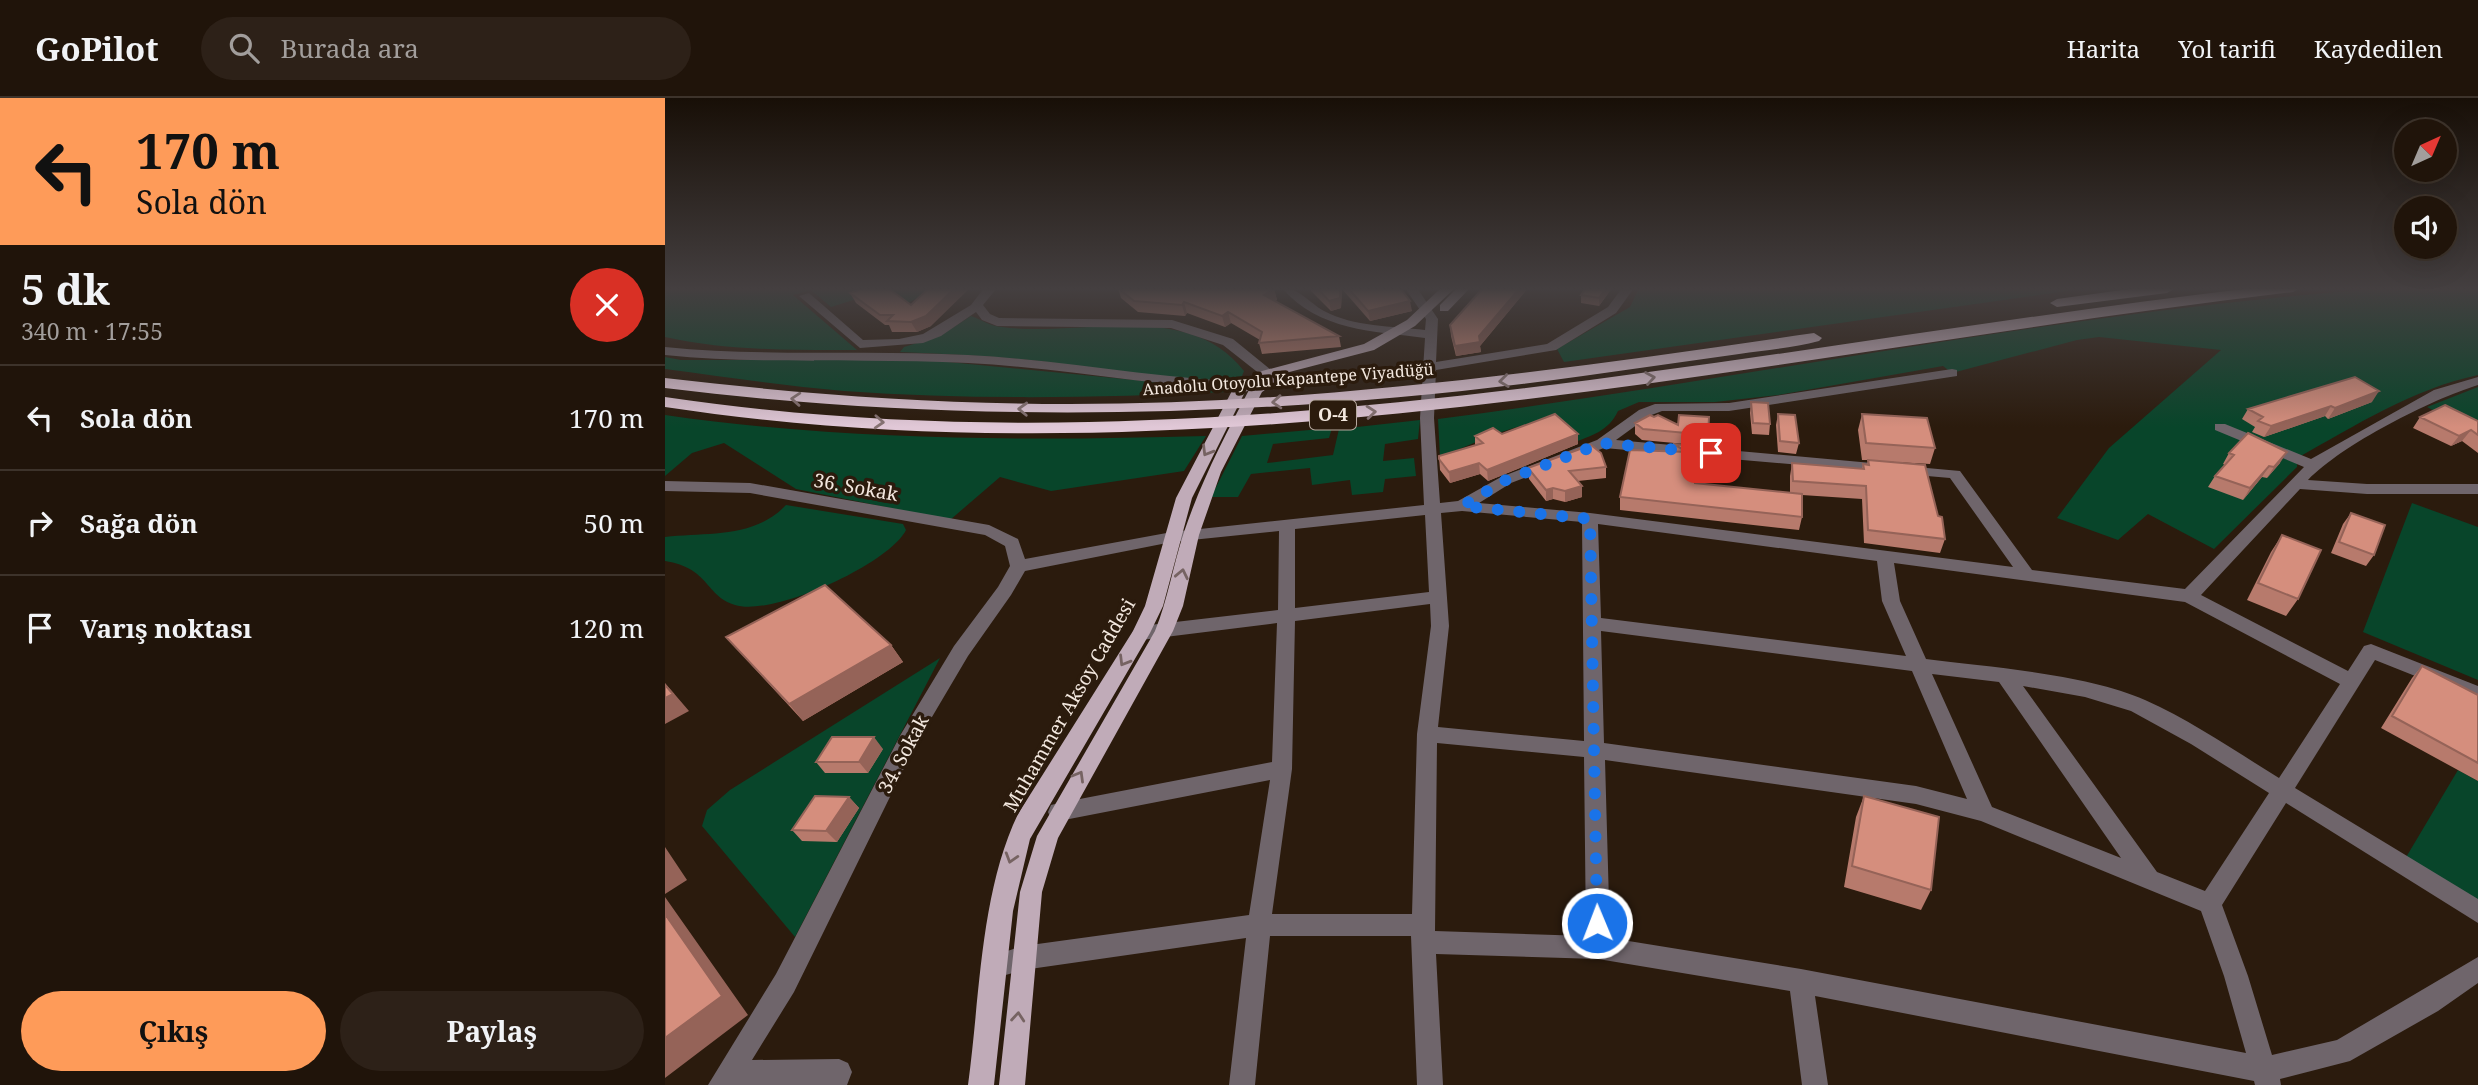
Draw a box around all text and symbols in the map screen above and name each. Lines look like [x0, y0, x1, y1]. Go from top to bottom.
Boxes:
search box [201, 17, 691, 80]
text: GoPilot [35, 26, 159, 71]
icon: search [225, 29, 263, 67]
text: Burada ara [281, 30, 419, 66]
text: Harita [2067, 32, 2140, 65]
text: Yol tarifi [2178, 32, 2276, 65]
text: Kaydedilen [2314, 32, 2443, 65]
text: 170 m [136, 117, 280, 183]
north arrow [2394, 119, 2457, 182]
map controls [2394, 119, 2457, 259]
icon: left [21, 126, 112, 217]
text: Sola dön [136, 180, 267, 223]
button: sound [2394, 196, 2457, 259]
text: 5 dk [21, 260, 110, 317]
button: close [570, 268, 644, 342]
text: 340 m · 17:55 [21, 315, 163, 347]
street label: Anadolu Otoyolu Kapantepe Viyadüğü [1142, 358, 1434, 400]
one-way arrow [1644, 371, 1656, 386]
one-way arrow [1498, 374, 1510, 389]
one-way arrow [790, 392, 801, 407]
one-way arrow [1271, 395, 1282, 410]
icon: left [21, 399, 59, 437]
text: Sola dön [80, 400, 193, 436]
text: 170 m [569, 400, 644, 436]
road number: O-4 [1310, 400, 1356, 430]
one-way arrow [1017, 401, 1028, 416]
one-way arrow [1366, 405, 1377, 420]
one-way arrow [874, 414, 885, 429]
pin [1681, 423, 1741, 483]
icon: arrive [1692, 434, 1730, 472]
one-way arrow [1202, 443, 1215, 456]
street label: 36. Sokak [812, 467, 901, 507]
icon: right [21, 504, 59, 542]
text: Sağa dön [80, 505, 198, 541]
text: 50 m [584, 505, 644, 541]
one-way arrow [1174, 568, 1188, 580]
street label: Muhammer Aksoy Caddesi [997, 594, 1141, 816]
icon: arrive [21, 609, 59, 647]
text: Varış noktası [80, 610, 252, 646]
text: 120 m [569, 610, 644, 646]
one-way arrow [1120, 654, 1133, 667]
street label: 34. Sokak [872, 710, 935, 798]
one-way arrow [1071, 771, 1084, 783]
one-way arrow [1005, 852, 1020, 864]
position arrow [1560, 886, 1634, 960]
button: Çıkış [21, 991, 326, 1071]
button: Paylaş [340, 991, 644, 1071]
one-way arrow [1010, 1011, 1025, 1022]

